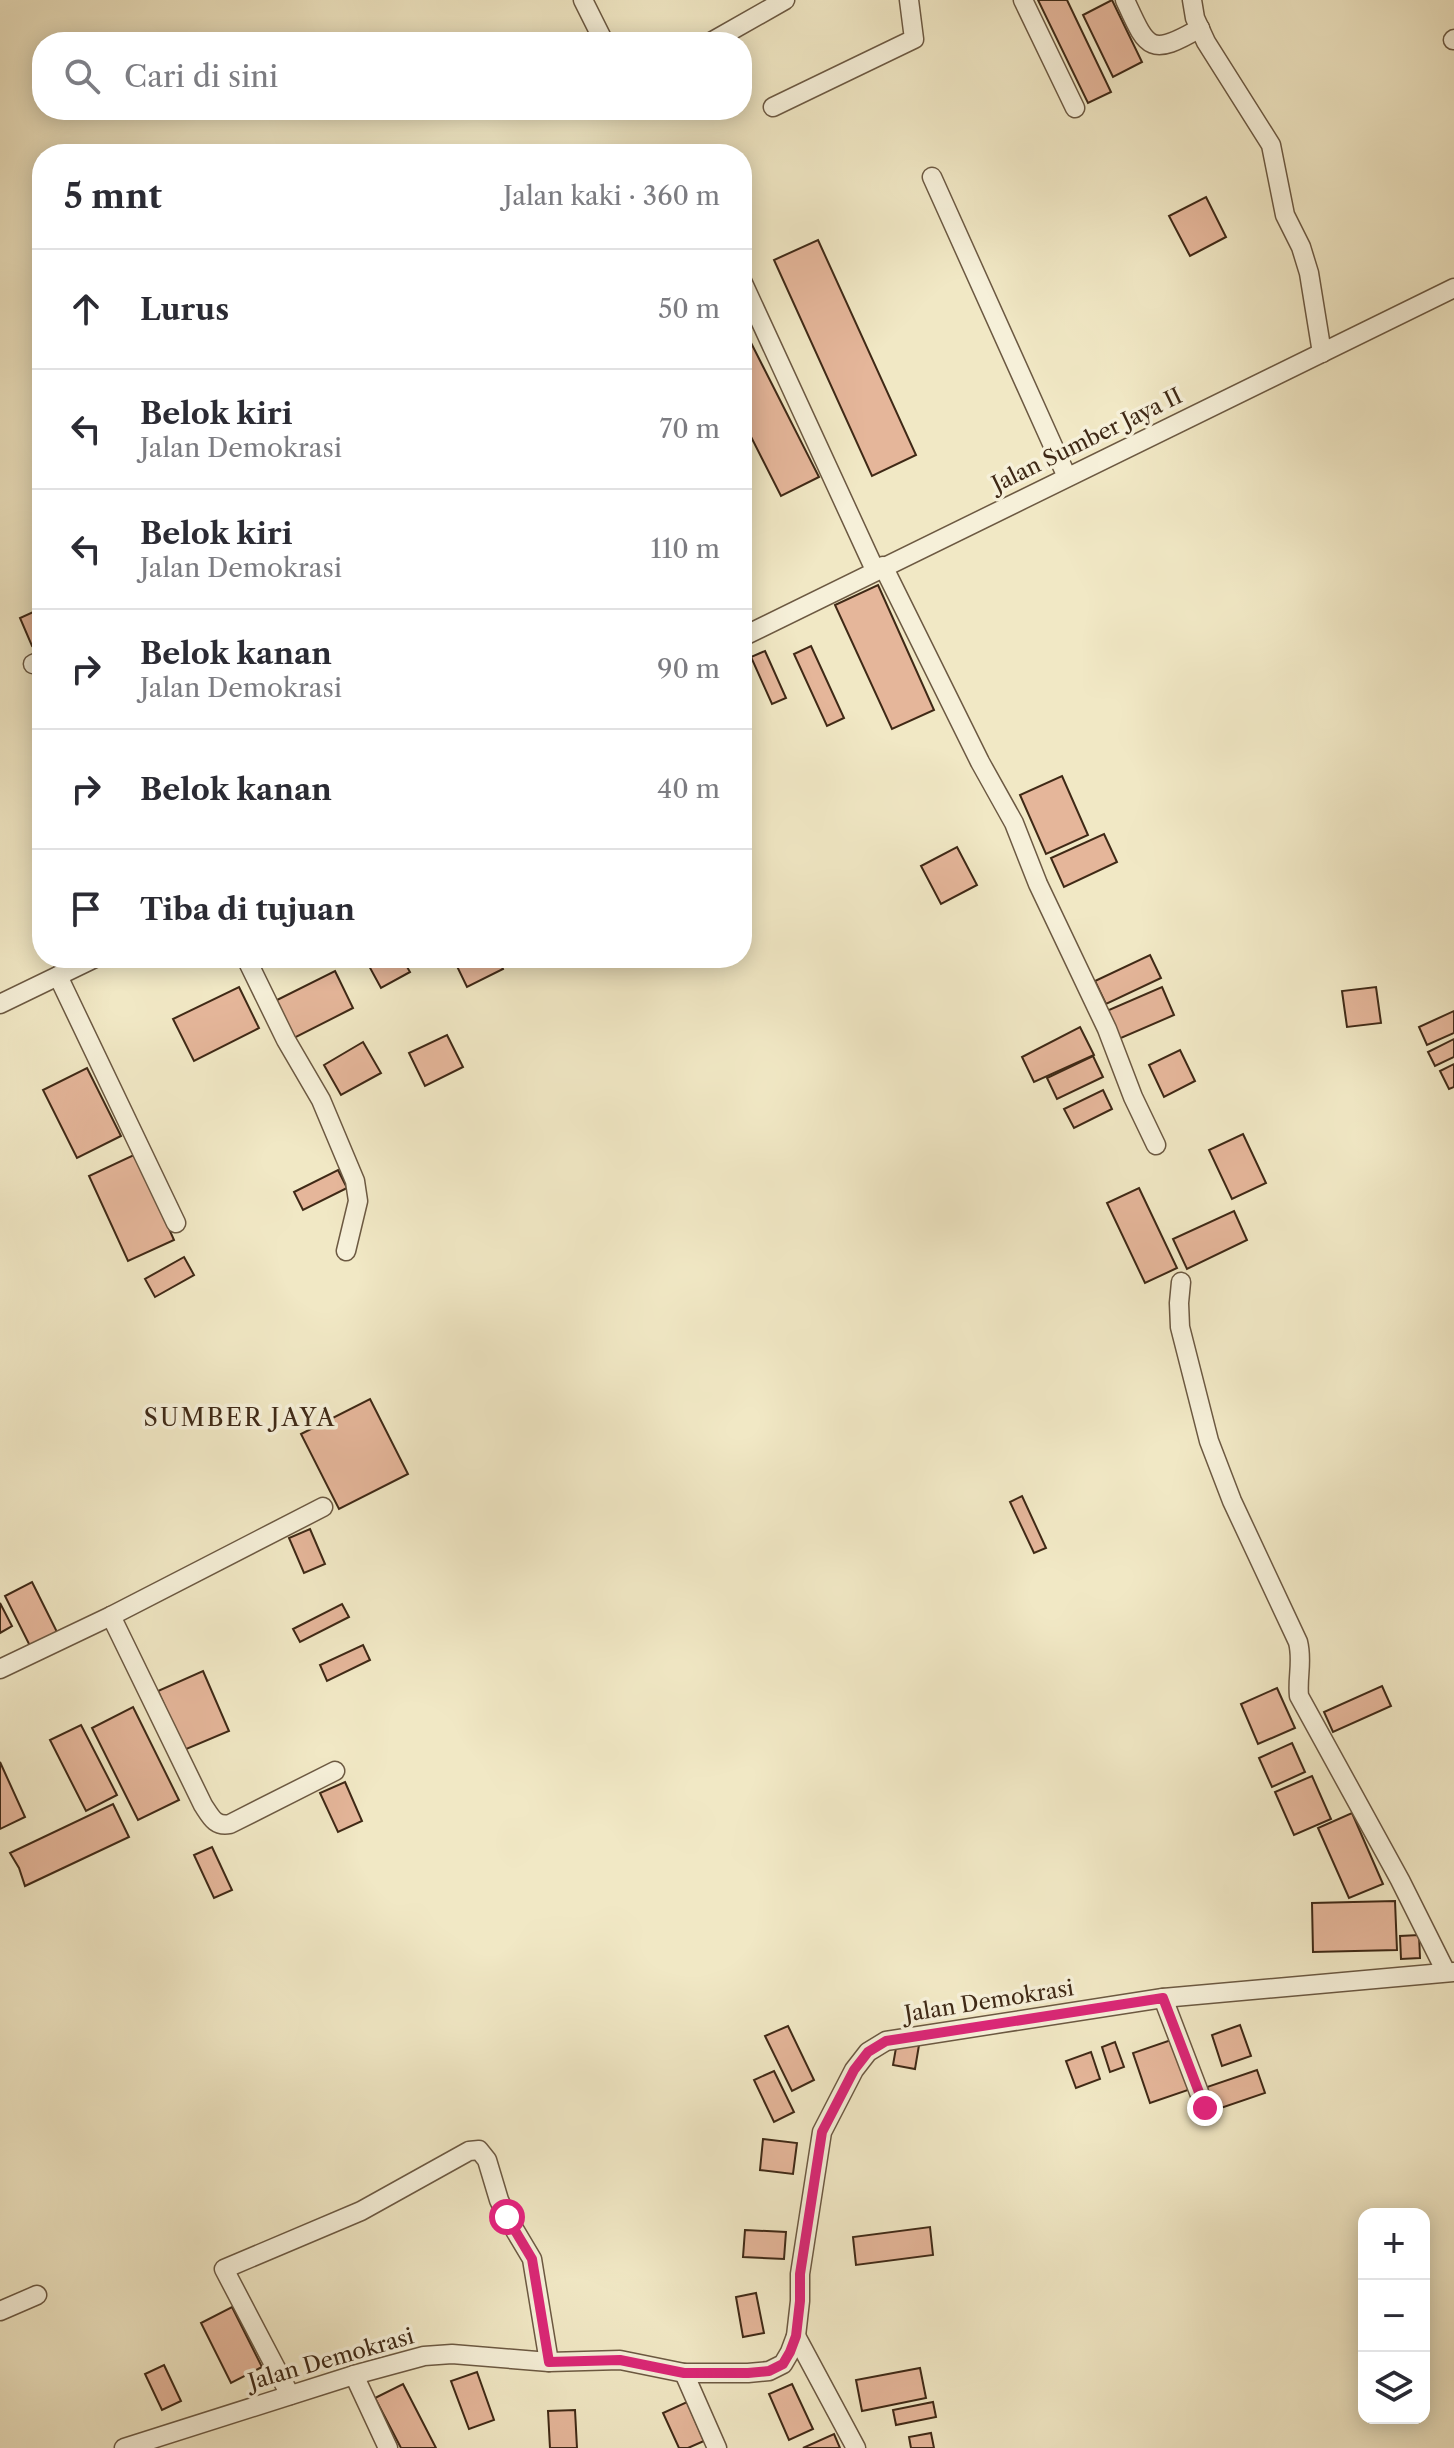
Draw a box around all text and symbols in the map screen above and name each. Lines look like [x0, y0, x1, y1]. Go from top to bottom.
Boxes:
search box [32, 32, 752, 120]
icon: search [60, 54, 104, 98]
text: Cari di sini [124, 58, 278, 95]
text: 5 mnt [64, 175, 162, 217]
text: Jalan kaki · 360 m [503, 180, 720, 212]
icon: ahead [64, 287, 108, 331]
text: Lurus [140, 291, 229, 328]
text: 50 m [658, 293, 720, 325]
street label: Jalan Sumber Jaya II [985, 382, 1187, 499]
text: Belok kiri [140, 395, 292, 432]
icon: left [64, 407, 108, 451]
text: 70 m [660, 413, 720, 445]
text: Jalan Demokrasi [140, 432, 342, 464]
text: Belok kiri [140, 515, 292, 552]
icon: left [64, 527, 108, 571]
text: 110 m [651, 533, 720, 565]
text: Jalan Demokrasi [140, 552, 342, 584]
text: Belok kanan [140, 635, 332, 672]
icon: right [64, 647, 108, 691]
text: 90 m [657, 653, 720, 685]
text: Jalan Demokrasi [140, 672, 342, 704]
icon: right [64, 767, 108, 811]
text: Belok kanan [140, 771, 332, 808]
text: 40 m [657, 773, 720, 805]
icon: arrive [64, 887, 108, 931]
text: Tiba di tujuan [140, 891, 355, 928]
district label: SUMBER JAYA [144, 1403, 336, 1432]
street label: Jalan Demokrasi [900, 1974, 1076, 2028]
route end [1187, 2090, 1223, 2126]
route start [489, 2199, 525, 2235]
map controls [1358, 2208, 1430, 2424]
button: + [1358, 2208, 1430, 2280]
button: − [1358, 2280, 1430, 2352]
street label: Jalan Demokrasi [242, 2322, 417, 2396]
button: layers [1358, 2352, 1430, 2424]

